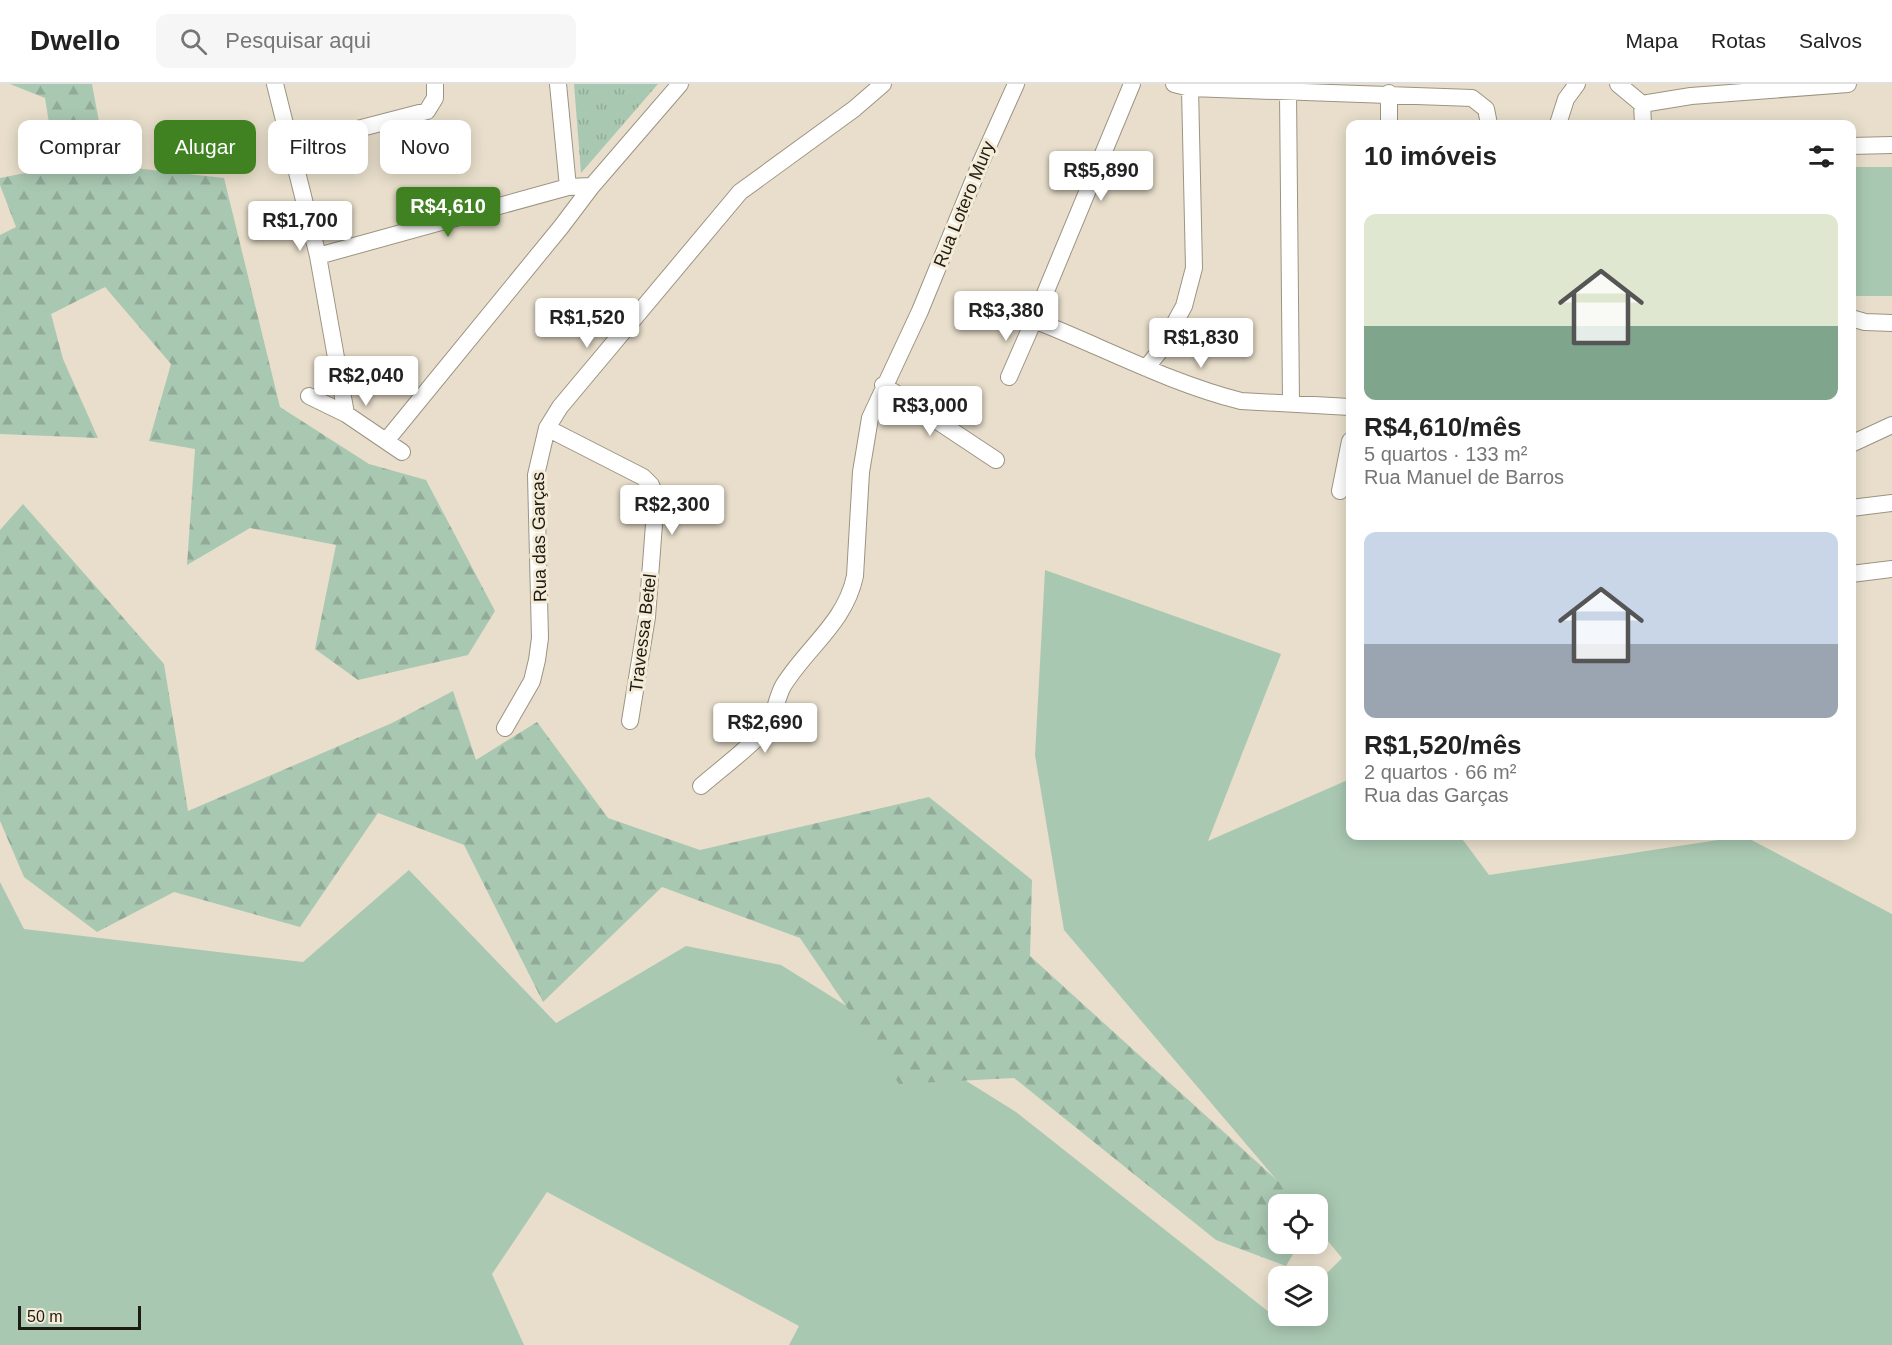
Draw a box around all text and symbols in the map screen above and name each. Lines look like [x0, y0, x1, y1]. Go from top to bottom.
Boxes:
search box [156, 14, 576, 68]
text: Dwello [30, 25, 120, 56]
icon: search [177, 25, 210, 58]
text: Pesquisar aqui [225, 28, 371, 53]
text: Mapa [1626, 29, 1678, 52]
text: Rotas [1711, 29, 1766, 52]
text: Salvos [1799, 29, 1862, 52]
chip: Comprar [18, 120, 142, 174]
chip: Alugar [154, 120, 256, 174]
chip: Filtros [268, 120, 368, 174]
chip: Novo [380, 120, 471, 174]
street label: Rua Lotero Mury [930, 138, 998, 270]
icon: filters [1805, 140, 1838, 173]
text: 10 imóveis [1364, 141, 1497, 171]
pin: R$5,890 [1046, 151, 1156, 202]
text: R$5,890 [1063, 159, 1139, 181]
pin: R$4,610 [393, 187, 503, 238]
text: R$4,610 [410, 195, 486, 217]
pin: R$1,700 [245, 201, 355, 252]
text: R$1,700 [262, 209, 338, 231]
icon: home [1547, 253, 1655, 361]
pin: R$3,380 [951, 291, 1061, 342]
pin: R$1,520 [532, 298, 642, 349]
text: R$3,380 [968, 299, 1044, 321]
text: R$1,520 [549, 306, 625, 328]
pin: R$1,830 [1146, 318, 1256, 369]
text: R$1,830 [1163, 326, 1239, 348]
pin: R$2,040 [311, 356, 421, 407]
text: R$2,040 [328, 364, 404, 386]
pin: R$3,000 [875, 386, 985, 437]
text: R$3,000 [892, 394, 968, 416]
text: R$4,610/mês [1364, 412, 1522, 442]
text: 5 quartos · 133 m² [1364, 443, 1527, 465]
text: Rua Manuel de Barros [1364, 466, 1564, 488]
street label: Rua das Garças [528, 472, 550, 602]
pin: R$2,300 [617, 485, 727, 536]
text: R$2,300 [634, 493, 710, 515]
icon: home [1547, 571, 1655, 679]
street label: Travessa Betel [626, 573, 660, 693]
pin: R$2,690 [710, 703, 820, 754]
text: R$2,690 [727, 711, 803, 733]
text: R$1,520/mês [1364, 730, 1522, 760]
text: 2 quartos · 66 m² [1364, 761, 1516, 783]
text: Rua das Garças [1364, 784, 1509, 806]
map controls [1268, 1194, 1328, 1326]
button: locate [1268, 1194, 1328, 1254]
button: layers [1268, 1266, 1328, 1326]
scale bar [18, 1303, 141, 1330]
text: 50 m [27, 1308, 63, 1325]

